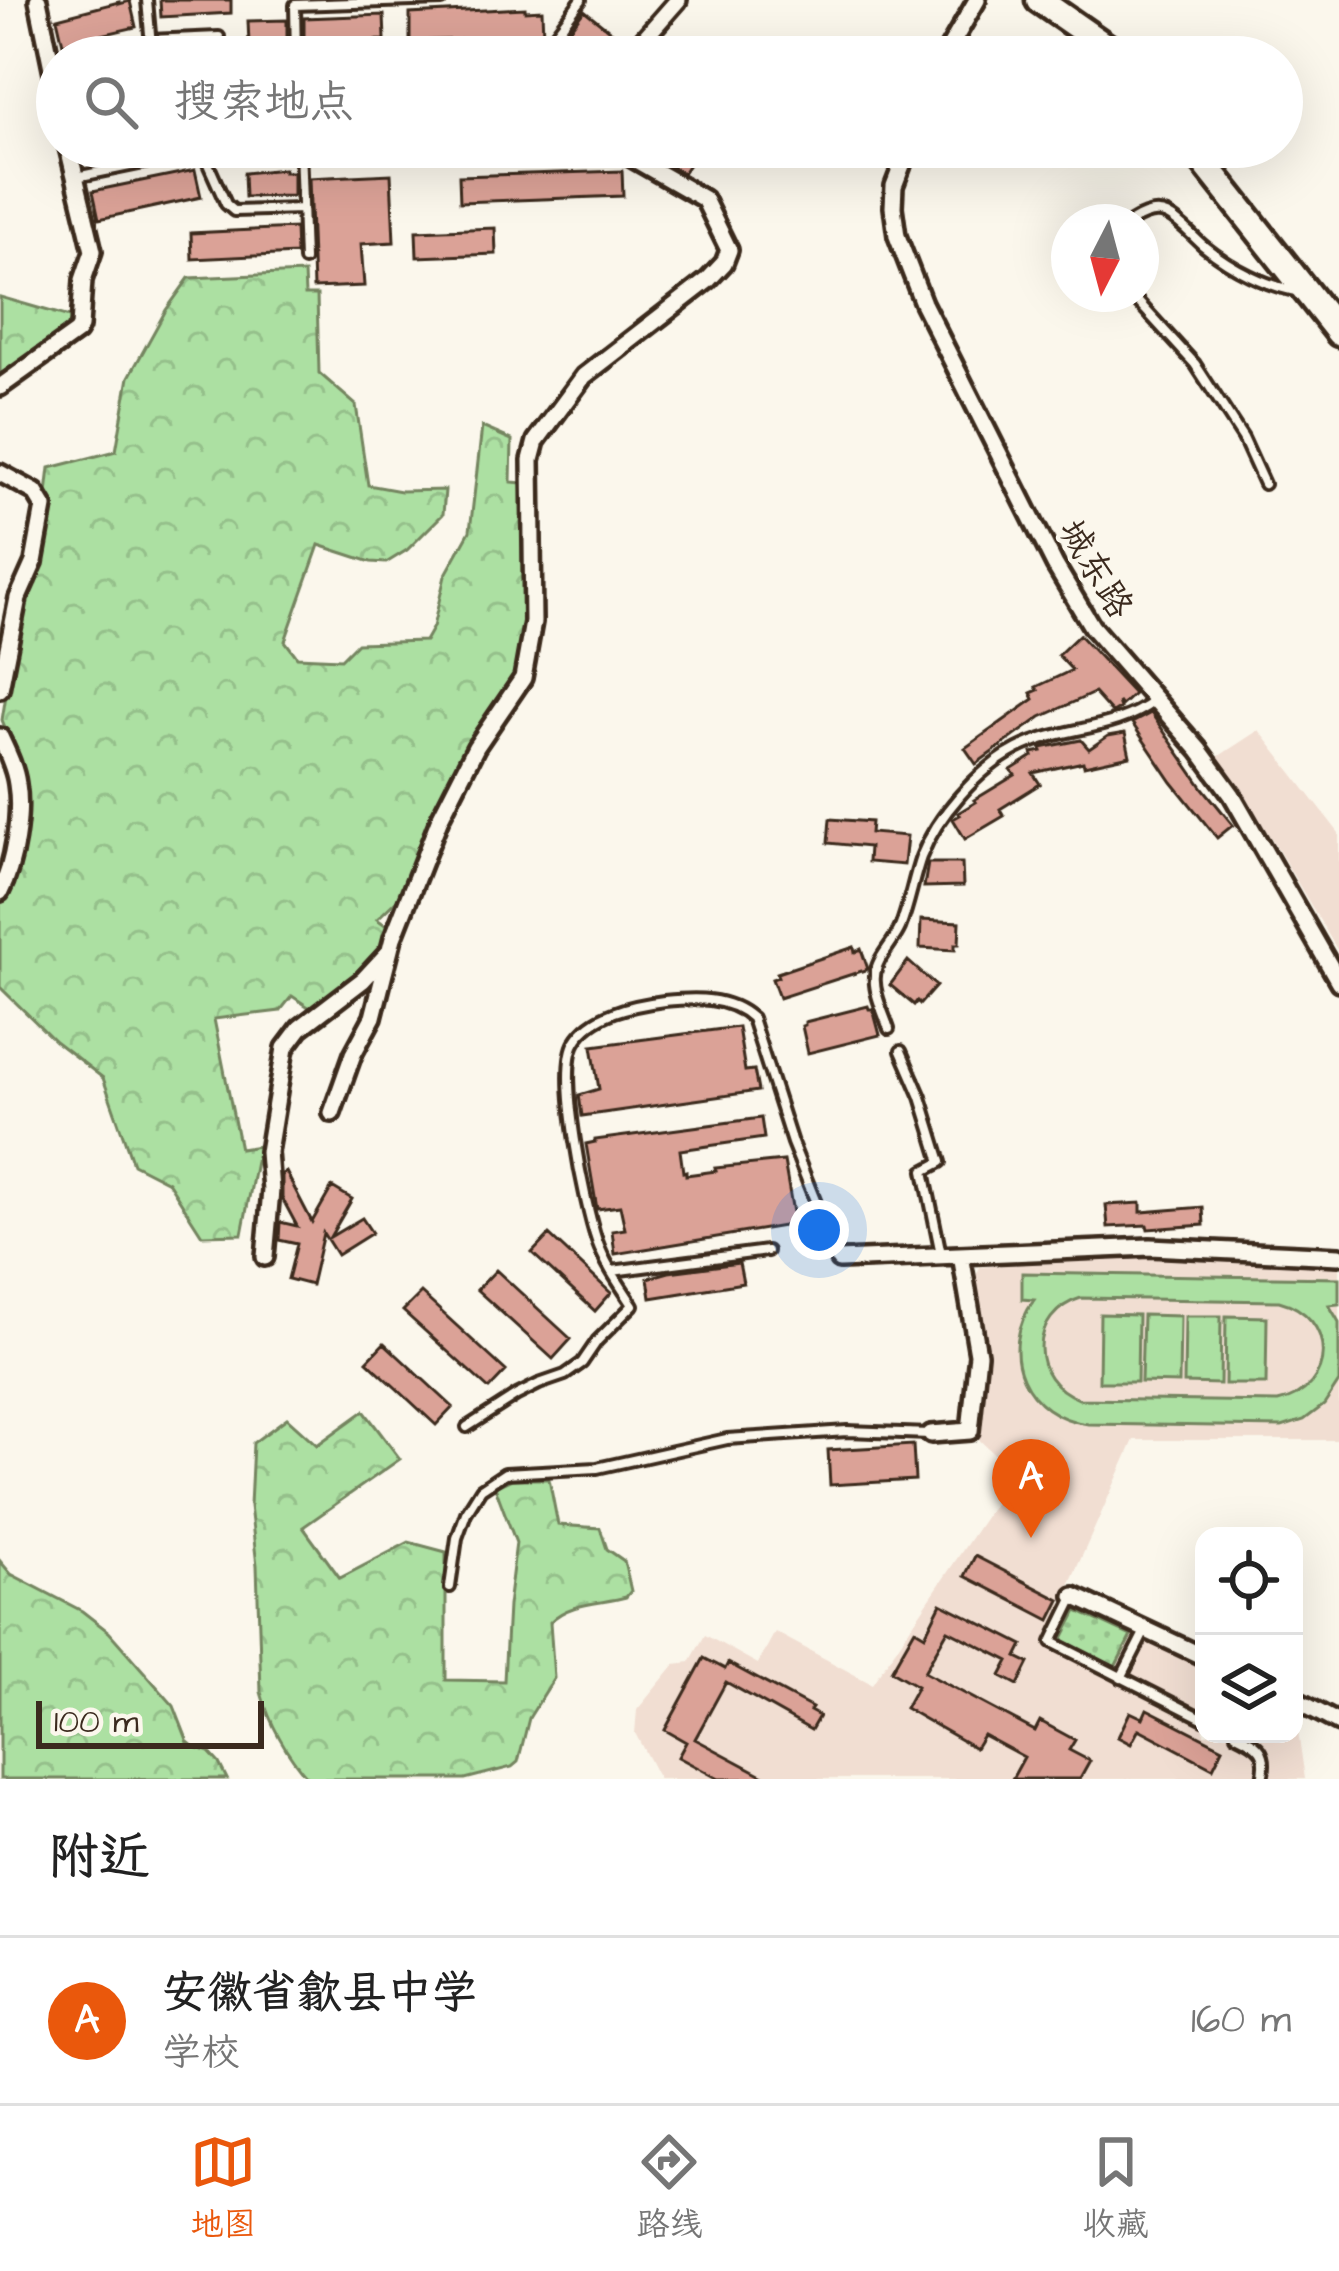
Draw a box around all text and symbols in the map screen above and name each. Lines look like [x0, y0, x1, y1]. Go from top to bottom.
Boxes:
search box [36, 36, 1303, 168]
icon: search [78, 69, 144, 135]
text: 搜索地点 [174, 72, 354, 134]
north arrow [1051, 204, 1159, 312]
street label: 城东路 [1045, 510, 1145, 629]
your location [789, 1200, 849, 1260]
pin: A [992, 1439, 1070, 1538]
map controls [1195, 1527, 1303, 1743]
button: locate [1195, 1527, 1303, 1635]
button: layers [1195, 1635, 1303, 1743]
scale bar [36, 1695, 264, 1748]
text: 100 m [54, 1699, 139, 1745]
text: 附近 [48, 1823, 150, 1894]
text: 安徽省歙县中学 [162, 1963, 477, 2025]
text: A [75, 1994, 99, 2048]
text: 160 m [1191, 1994, 1291, 2048]
text: 学校 [162, 2027, 240, 2081]
tab: 地图 [190, 2129, 256, 2248]
tab: 路线 [636, 2129, 702, 2248]
tab: 收藏 [1083, 2129, 1149, 2248]

